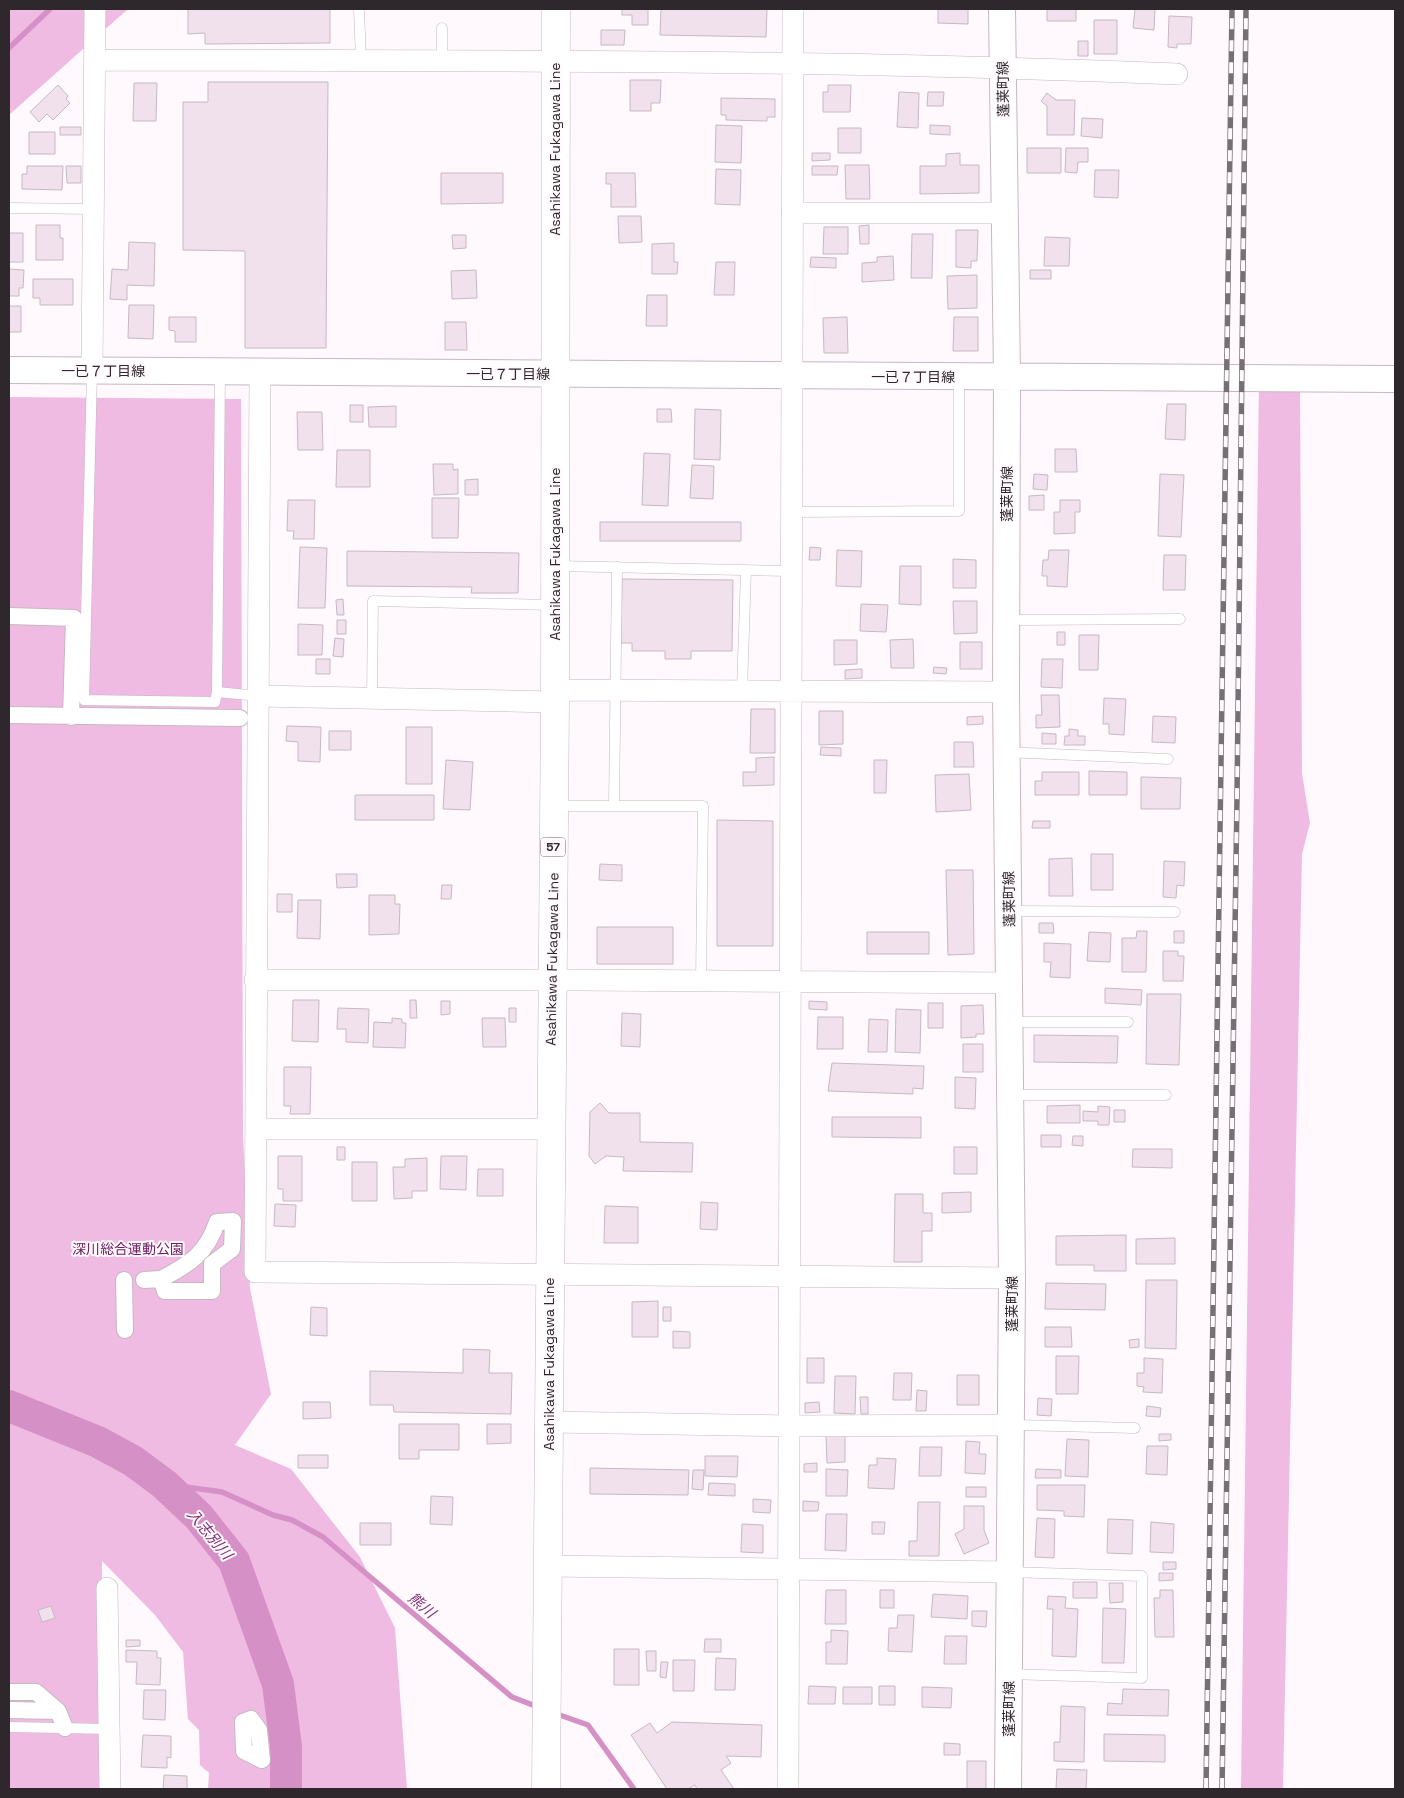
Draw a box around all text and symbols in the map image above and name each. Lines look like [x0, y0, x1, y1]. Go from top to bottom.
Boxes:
street label: 蓬莱町線 [994, 61, 1012, 117]
street label: Asahikawa Fukagawa Line [546, 62, 564, 236]
street label: 一已７丁目線 [61, 362, 145, 380]
street label: 一已７丁目線 [466, 365, 550, 383]
street label: 一已７丁目線 [871, 368, 955, 386]
street label: 蓬莱町線 [998, 466, 1016, 522]
street label: Asahikawa Fukagawa Line [546, 467, 564, 641]
road number: 57 [540, 838, 566, 856]
street label: 蓬莱町線 [1000, 871, 1018, 927]
street label: Asahikawa Fukagawa Line [541, 872, 563, 1046]
park label: 深川総合運動公園 [72, 1240, 184, 1258]
street label: 蓬莱町線 [1003, 1276, 1021, 1332]
street label: Asahikawa Fukagawa Line [540, 1277, 558, 1451]
water label: 入志別川 [183, 1505, 238, 1565]
water label: 熊川 [404, 1588, 441, 1623]
street label: 蓬莱町線 [1000, 1681, 1018, 1737]

